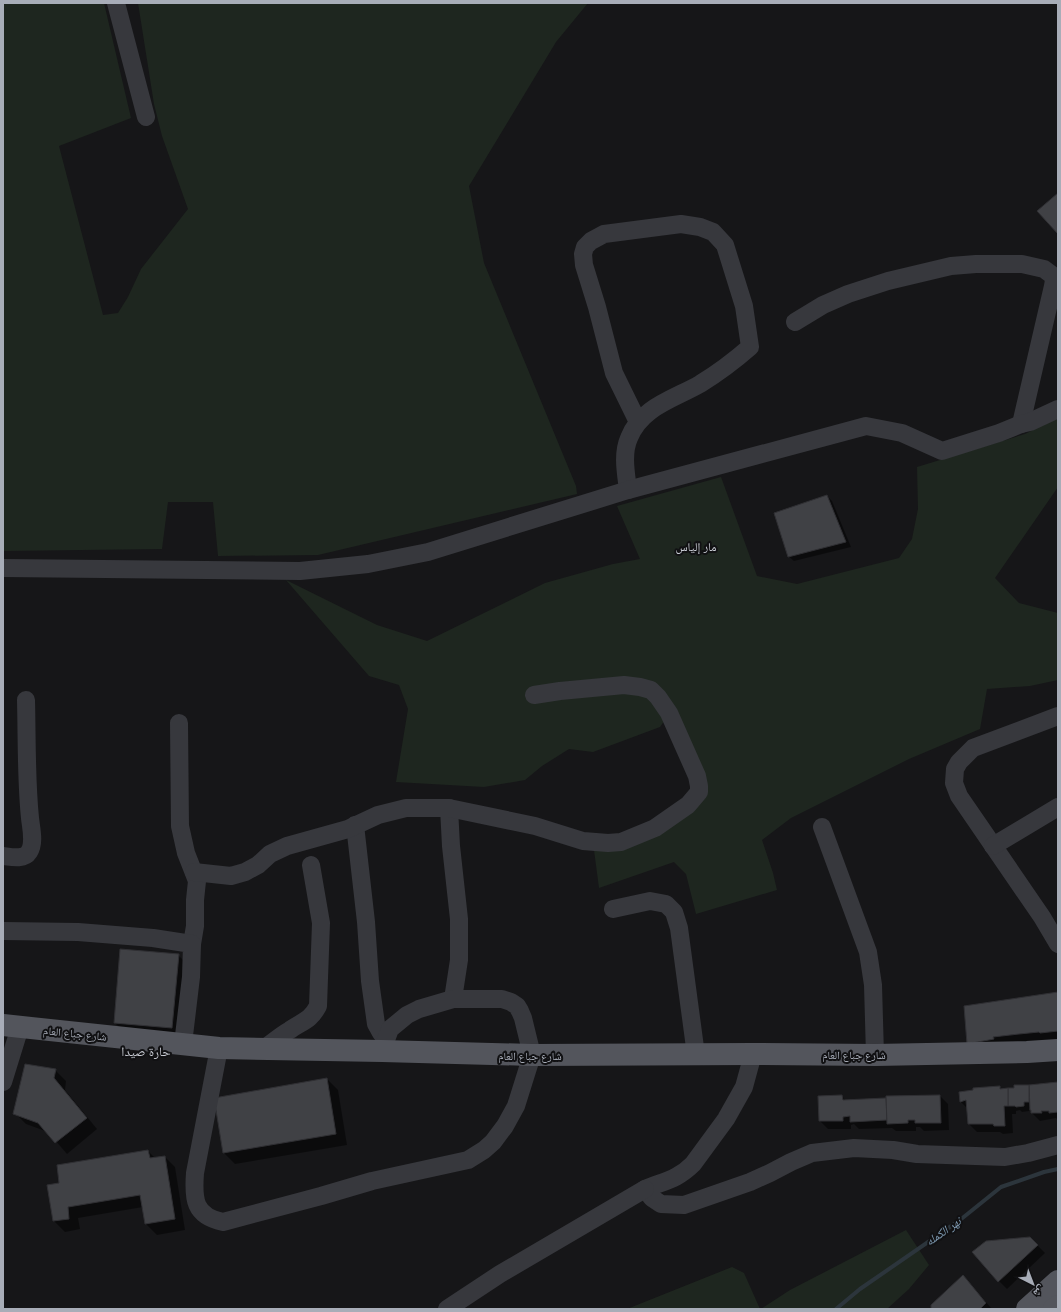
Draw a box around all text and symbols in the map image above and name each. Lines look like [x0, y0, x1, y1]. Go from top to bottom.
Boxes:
district label: مار إلياس [675, 539, 717, 554]
street label: شارع جباع العام [43, 1023, 107, 1044]
district label: حارة صيدا [121, 1043, 171, 1060]
street label: شارع جباع العام [822, 1048, 886, 1062]
street label: شارع جباع العام [498, 1049, 562, 1063]
water label: نهر الكمله [922, 1212, 966, 1249]
north arrow [1013, 1264, 1053, 1304]
text: ش [1030, 1282, 1049, 1301]

